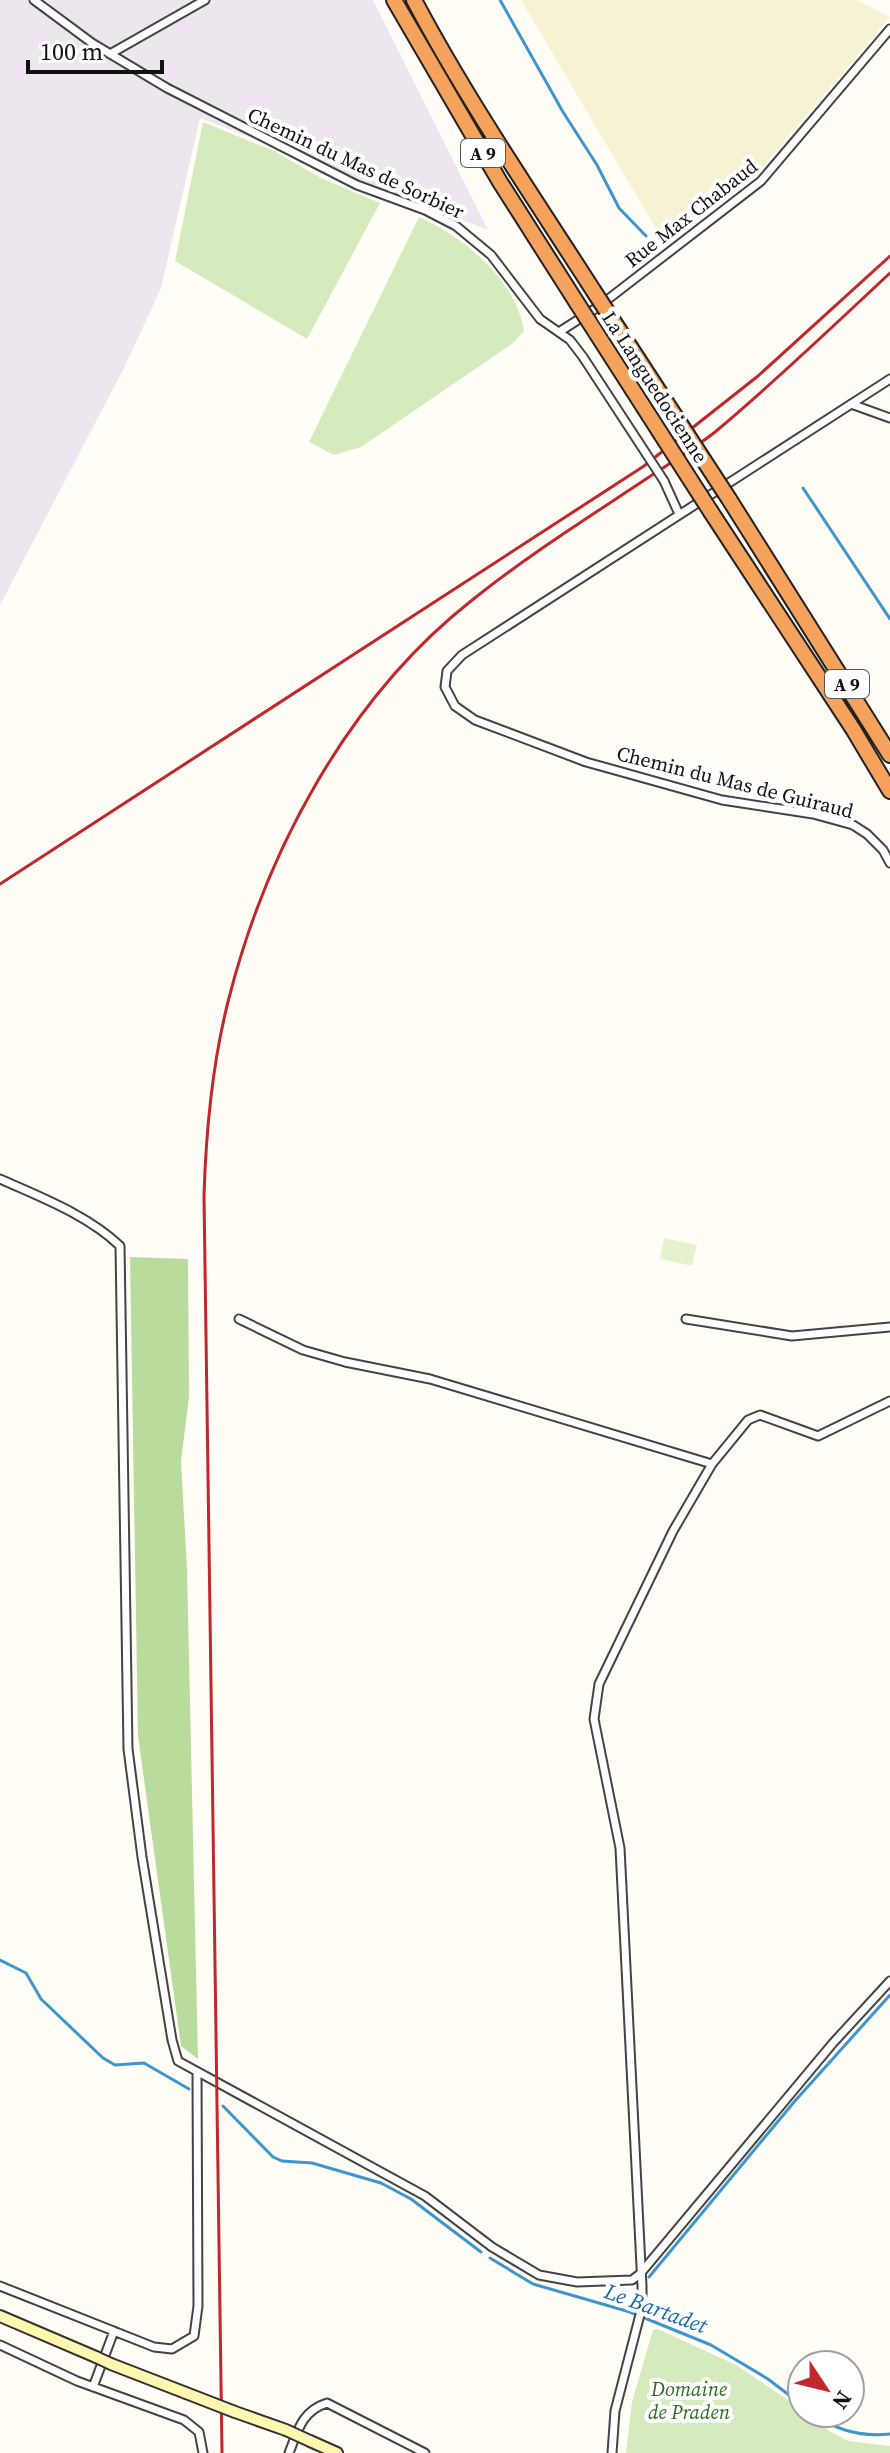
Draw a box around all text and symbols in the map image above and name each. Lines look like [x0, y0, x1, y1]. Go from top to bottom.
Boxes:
scale bar [28, 24, 162, 74]
text: 100 m [40, 35, 103, 68]
street label: Chemin du Mas de Sorbier [243, 100, 469, 226]
road number: A 9 [461, 139, 505, 167]
street label: Rue Max Chabaud [619, 152, 764, 274]
street label: La Languedocienne [595, 306, 715, 468]
road number: A 9 [825, 670, 869, 698]
street label: Chemin du Mas de Guiraud [614, 739, 857, 825]
water label: Le Bartadet [600, 2275, 712, 2341]
north arrow [786, 2349, 866, 2429]
park label: Domaine de Praden [648, 2375, 731, 2426]
text: N [825, 2385, 859, 2416]

